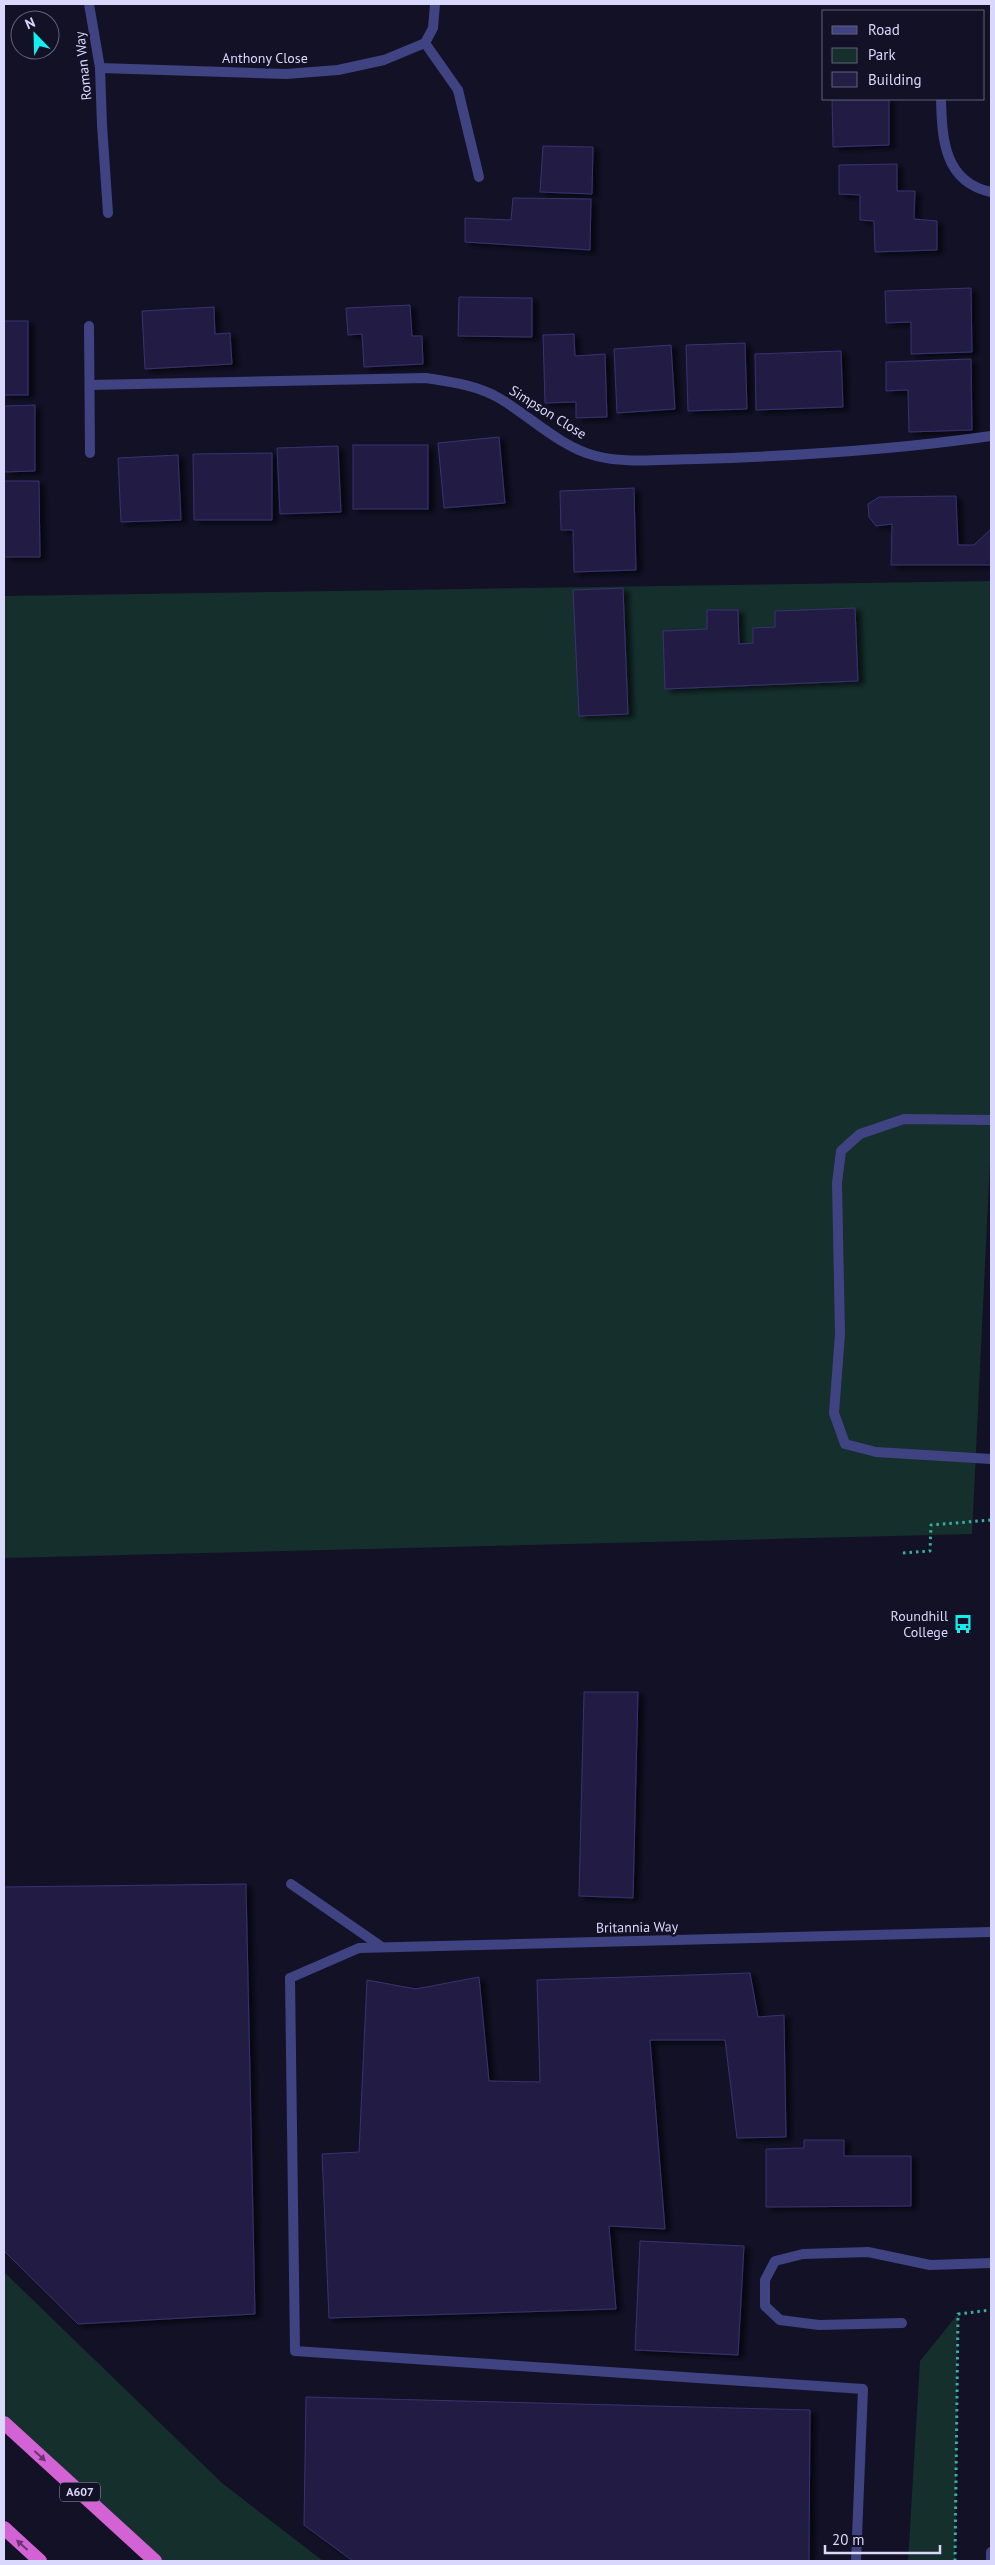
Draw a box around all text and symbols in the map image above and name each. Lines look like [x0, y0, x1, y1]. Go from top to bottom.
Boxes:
north arrow [10, 10, 60, 60]
legend [822, 10, 985, 100]
text: N [22, 13, 38, 33]
text: Road [868, 20, 900, 39]
street label: Roman Way [70, 30, 96, 101]
text: Park [868, 45, 896, 64]
street label: Anthony Close [222, 49, 308, 67]
text: Building [868, 70, 922, 89]
street label: Simpson Close [506, 381, 590, 443]
place label: Roundhill College [891, 1607, 948, 1641]
bus stop icon: Roundhill College [952, 1613, 974, 1635]
street label: Britannia Way [596, 1917, 679, 1937]
one-way arrow [33, 2450, 45, 2462]
road number: A607 [60, 2482, 100, 2502]
scale bar [825, 2522, 940, 2554]
text: 20 m [832, 2530, 865, 2549]
one-way arrow [16, 2539, 28, 2551]

